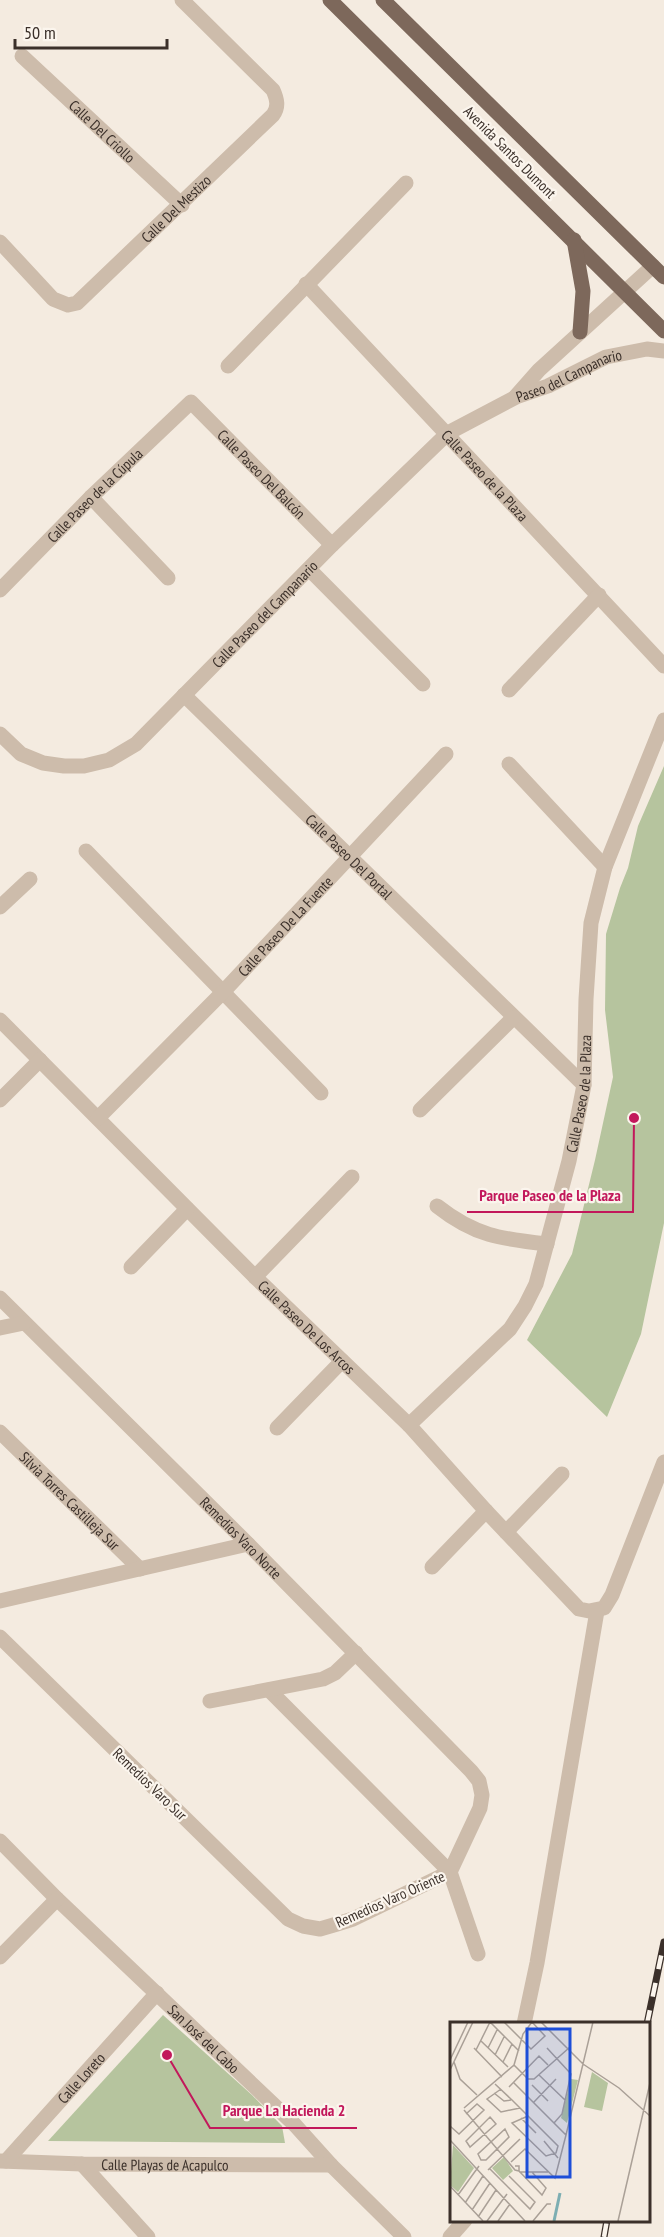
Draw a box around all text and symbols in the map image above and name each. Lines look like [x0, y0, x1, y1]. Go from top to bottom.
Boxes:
scale bar [15, 12, 166, 50]
text: 50 m [24, 21, 56, 44]
street label: Calle Del Criollo [65, 95, 140, 167]
street label: Avenida Santos Dumont [460, 102, 560, 202]
street label: Calle Del Mestizo [137, 170, 215, 246]
street label: Paseo del Campanario [513, 345, 623, 406]
street label: Calle Paseo Del Balcón [214, 425, 310, 523]
street label: Calle Paseo de la Plaza [438, 425, 533, 525]
street label: Calle Paseo de la Cúpula [43, 444, 146, 546]
street label: Calle Paseo del Campanario [207, 556, 321, 671]
street label: Calle Paseo Del Portal [302, 810, 397, 903]
street label: Calle Paseo De La Fuente [233, 872, 336, 980]
street label: Calle Paseo de la Plaza [561, 1035, 595, 1154]
callout: Parque Paseo de la Plaza [467, 1178, 633, 1212]
text: Parque Paseo de la Plaza [479, 1185, 621, 1205]
street label: Calle Paseo De Los Arcos [254, 1276, 359, 1378]
street label: Silvia Torres Castilleja Sur [16, 1447, 125, 1555]
street label: Remedios Varo Norte [196, 1493, 286, 1583]
street label: Remedios Varo Sur [109, 1744, 192, 1825]
street label: Remedios Varo Oriente [332, 1866, 448, 1932]
street label: San José del Cabo [164, 2000, 244, 2077]
inset map [450, 2022, 649, 2222]
street label: Calle Loreto [53, 2048, 109, 2107]
callout: Parque La Hacienda 2 [210, 2094, 357, 2128]
text: Parque La Hacienda 2 [223, 2100, 345, 2120]
street label: Calle Playas de Acapulco [101, 2155, 229, 2174]

